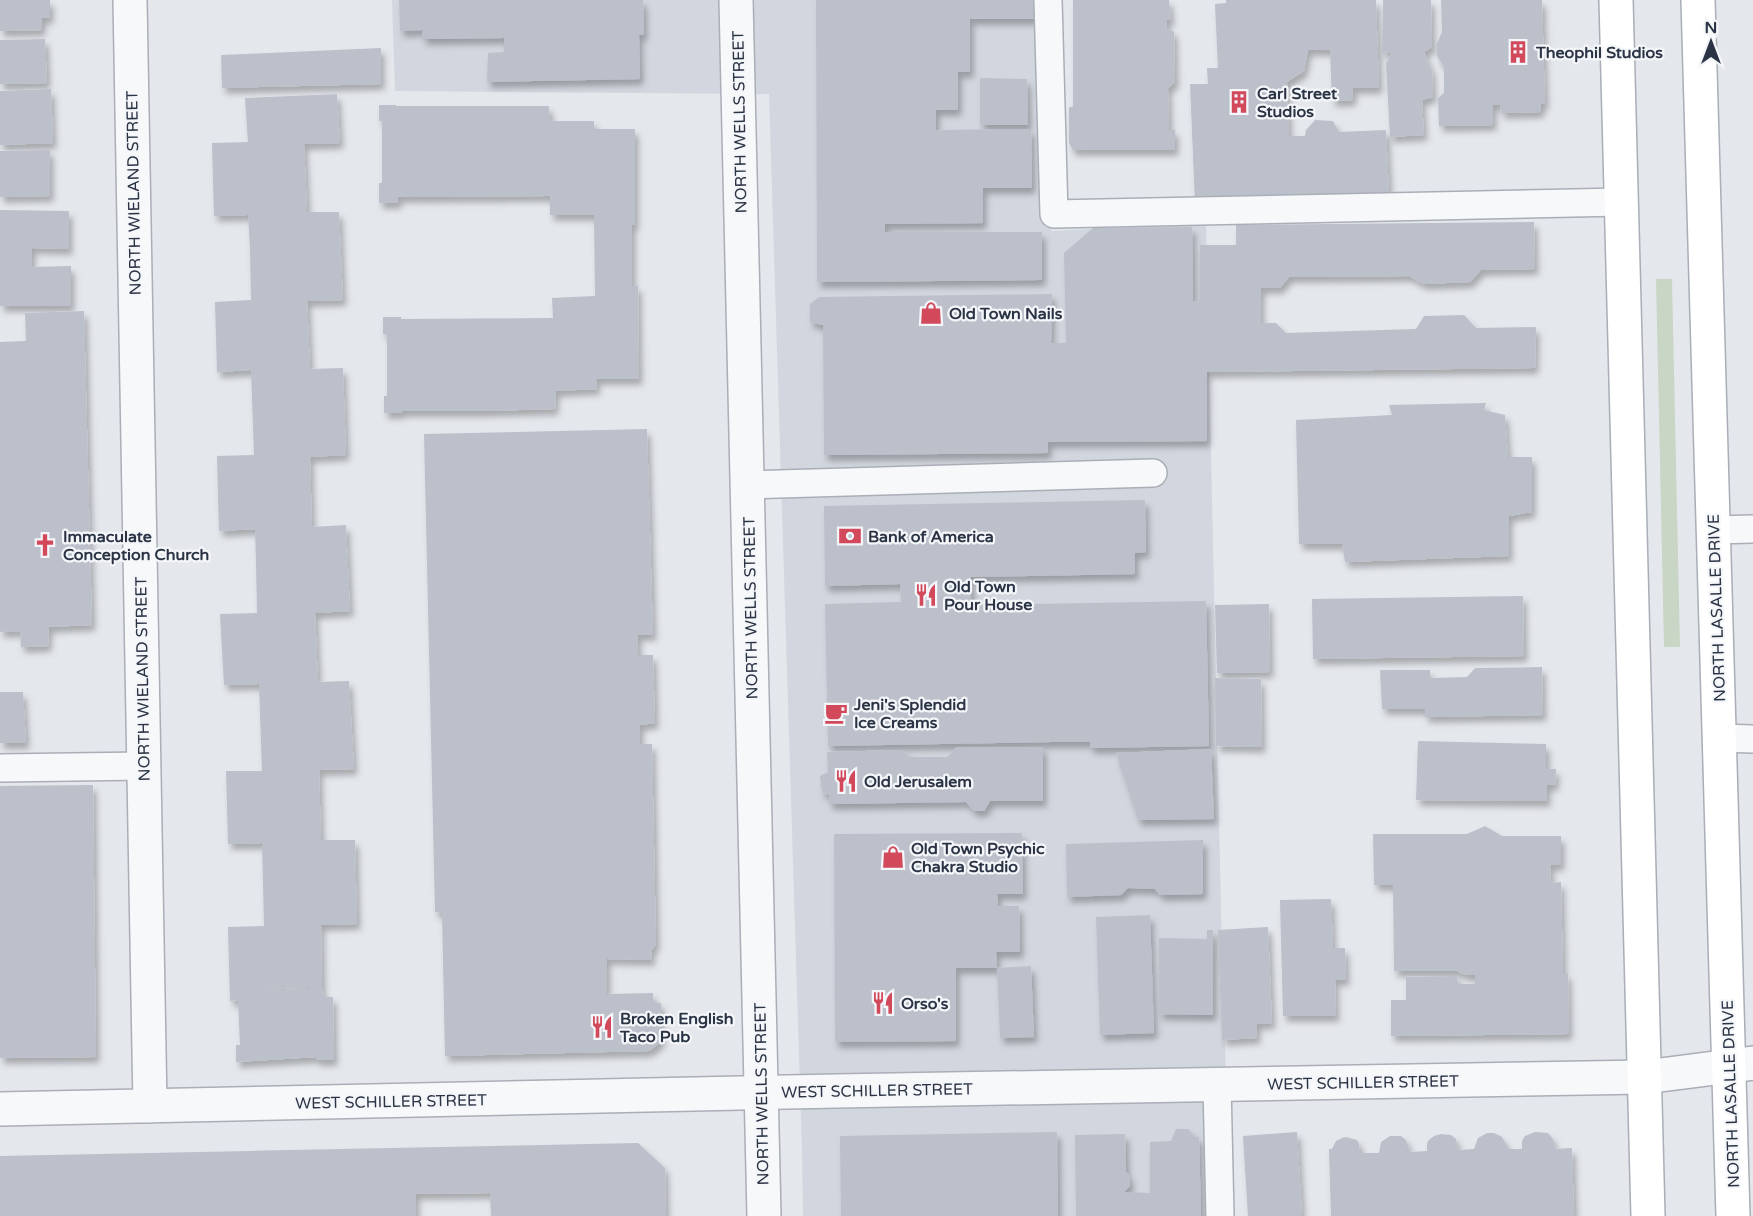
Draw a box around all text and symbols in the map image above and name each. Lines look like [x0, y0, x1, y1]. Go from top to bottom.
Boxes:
north arrow [1681, 12, 1741, 72]
text: N [1705, 18, 1717, 38]
street label: NORTH WELLS STREET [728, 30, 752, 213]
building icon: Theophil Studios [1505, 39, 1531, 65]
place label: Theophil Studios [1535, 43, 1663, 63]
place label: Carl Street Studios [1257, 84, 1338, 122]
building icon: Carl Street Studios [1226, 89, 1252, 115]
street label: NORTH WIELAND STREET [122, 90, 146, 295]
shop icon: Old Town Nails [918, 300, 944, 326]
place label: Old Town Nails [949, 304, 1063, 324]
street label: NORTH LASALLE DRIVE [1704, 514, 1730, 702]
street label: NORTH WELLS STREET [739, 516, 763, 699]
bank icon: Bank of America [837, 523, 863, 549]
place label: Immaculate Conception Church [63, 527, 209, 565]
place label: Bank of America [868, 527, 994, 547]
church icon: Immaculate Conception Church [32, 532, 58, 558]
street label: NORTH WIELAND STREET [131, 576, 155, 781]
place label: Old Town Pour House [944, 577, 1032, 615]
restaurant icon: Old Town Pour House [913, 582, 939, 608]
place label: Jeni's Splendid Ice Creams [853, 695, 966, 733]
cafe icon: Jeni's Splendid Ice Creams [823, 700, 849, 726]
restaurant icon: Old Jerusalem [833, 768, 859, 794]
place label: Old Jerusalem [864, 772, 972, 792]
place label: Old Town Psychic Chakra Studio [911, 839, 1045, 877]
shop icon: Old Town Psychic Chakra Studio [880, 844, 906, 870]
restaurant icon: Orso's [870, 990, 896, 1016]
place label: Orso's [901, 994, 949, 1014]
street label: NORTH LASALLE DRIVE [1718, 1000, 1744, 1188]
street label: NORTH WELLS STREET [750, 1002, 774, 1185]
place label: Broken English Taco Pub [619, 1009, 733, 1047]
restaurant icon: Broken English Taco Pub [589, 1014, 615, 1040]
street label: WEST SCHILLER STREET [1267, 1071, 1459, 1095]
street label: WEST SCHILLER STREET [781, 1079, 973, 1103]
street label: WEST SCHILLER STREET [295, 1090, 487, 1114]

